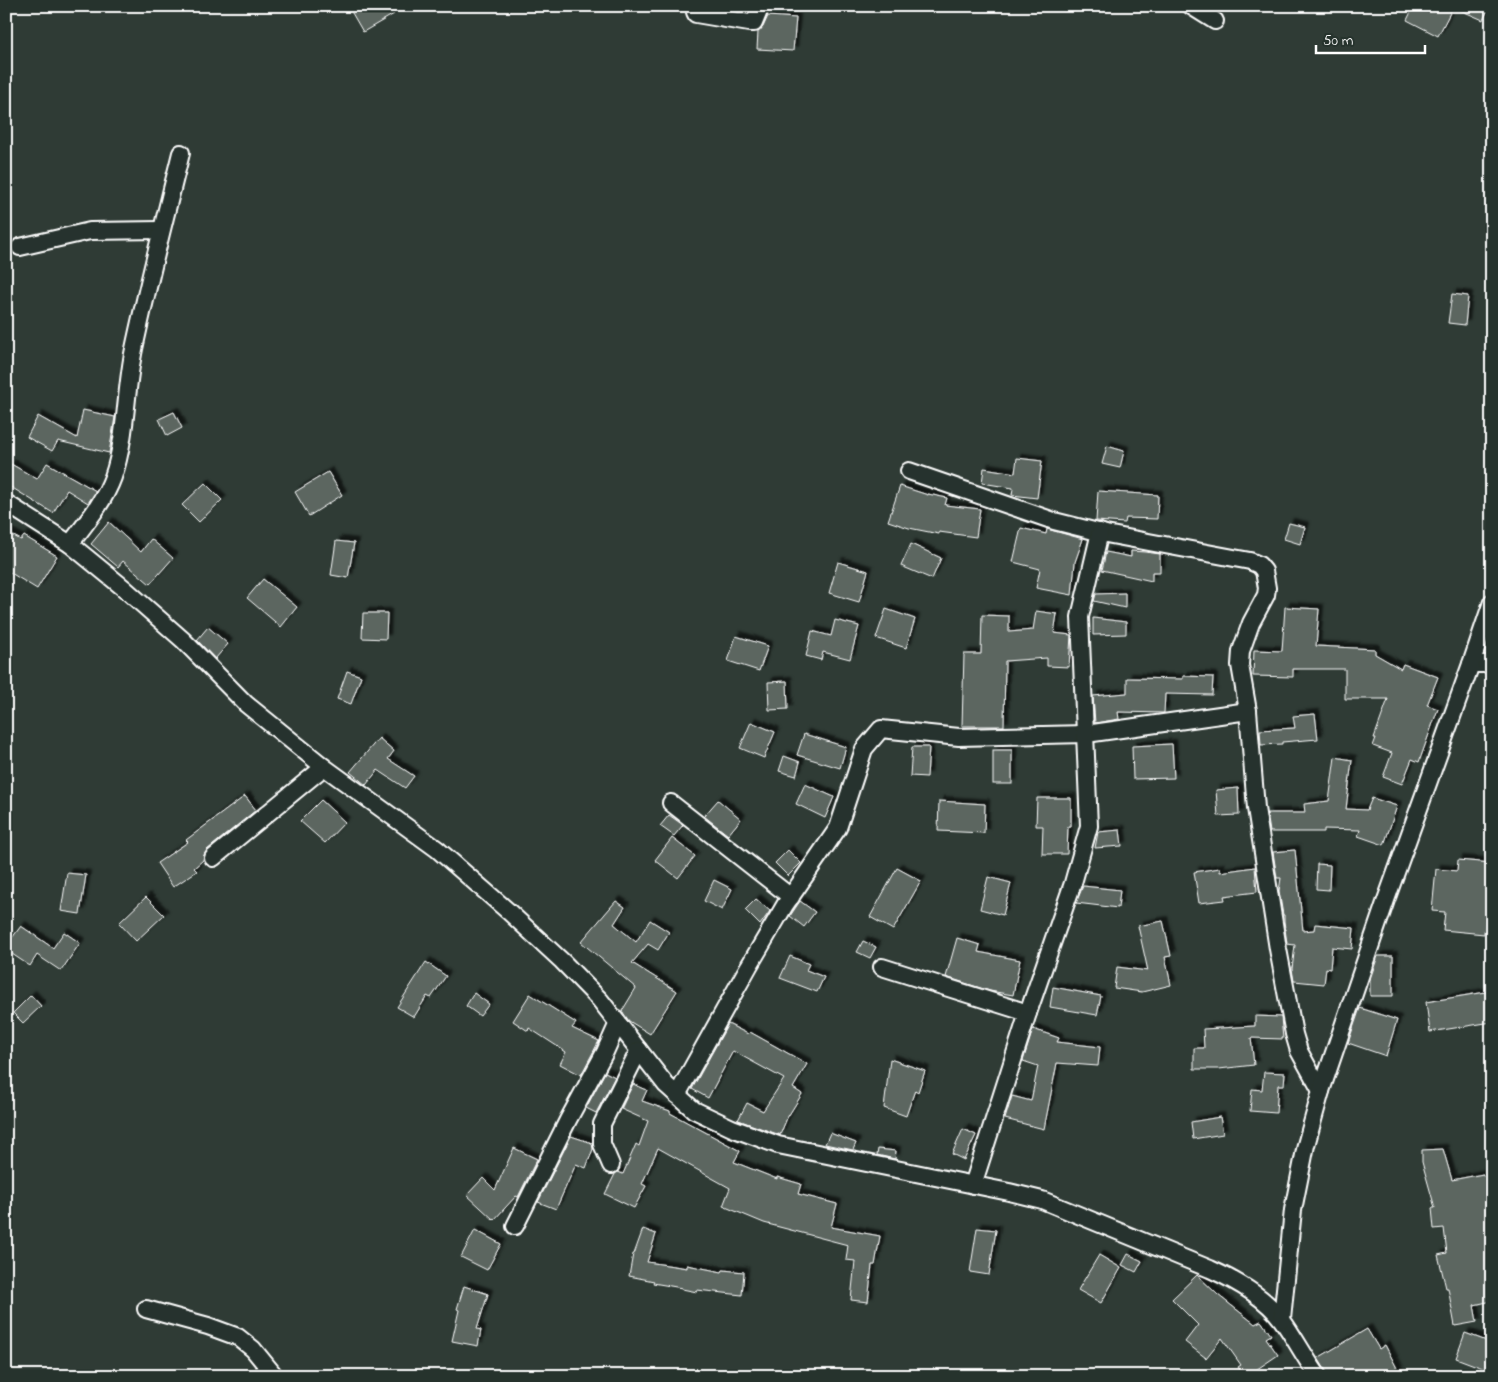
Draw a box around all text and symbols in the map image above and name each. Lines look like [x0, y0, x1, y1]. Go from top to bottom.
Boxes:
scale bar [1316, 22, 1424, 54]
text: 50 m [1323, 30, 1354, 52]

